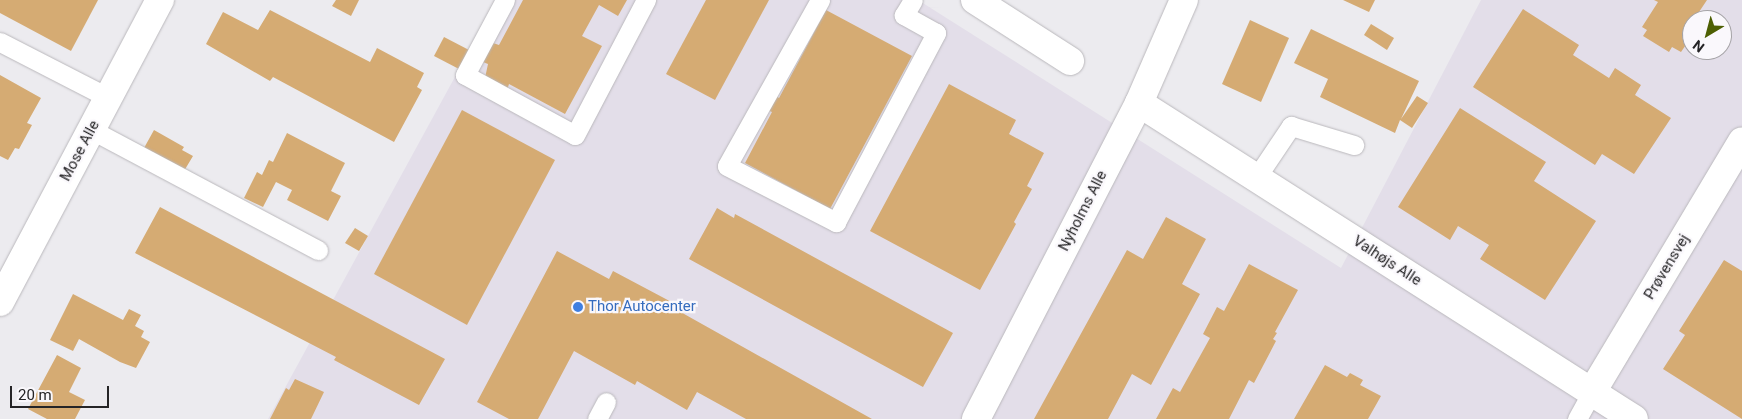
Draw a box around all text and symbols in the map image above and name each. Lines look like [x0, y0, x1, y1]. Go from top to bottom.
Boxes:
north arrow [1682, 10, 1732, 60]
text: N [1690, 37, 1707, 56]
street label: Mose Alle [57, 118, 103, 184]
street label: Nyholms Alle [1055, 168, 1111, 254]
street label: Prøvensvej [1641, 231, 1693, 303]
street label: Valhøjs Alle [1349, 232, 1425, 290]
place label: Thor Autocenter [588, 298, 696, 316]
marker: Thor Autocenter [572, 301, 584, 313]
scale bar [12, 376, 111, 408]
text: 20 m [18, 386, 52, 404]

